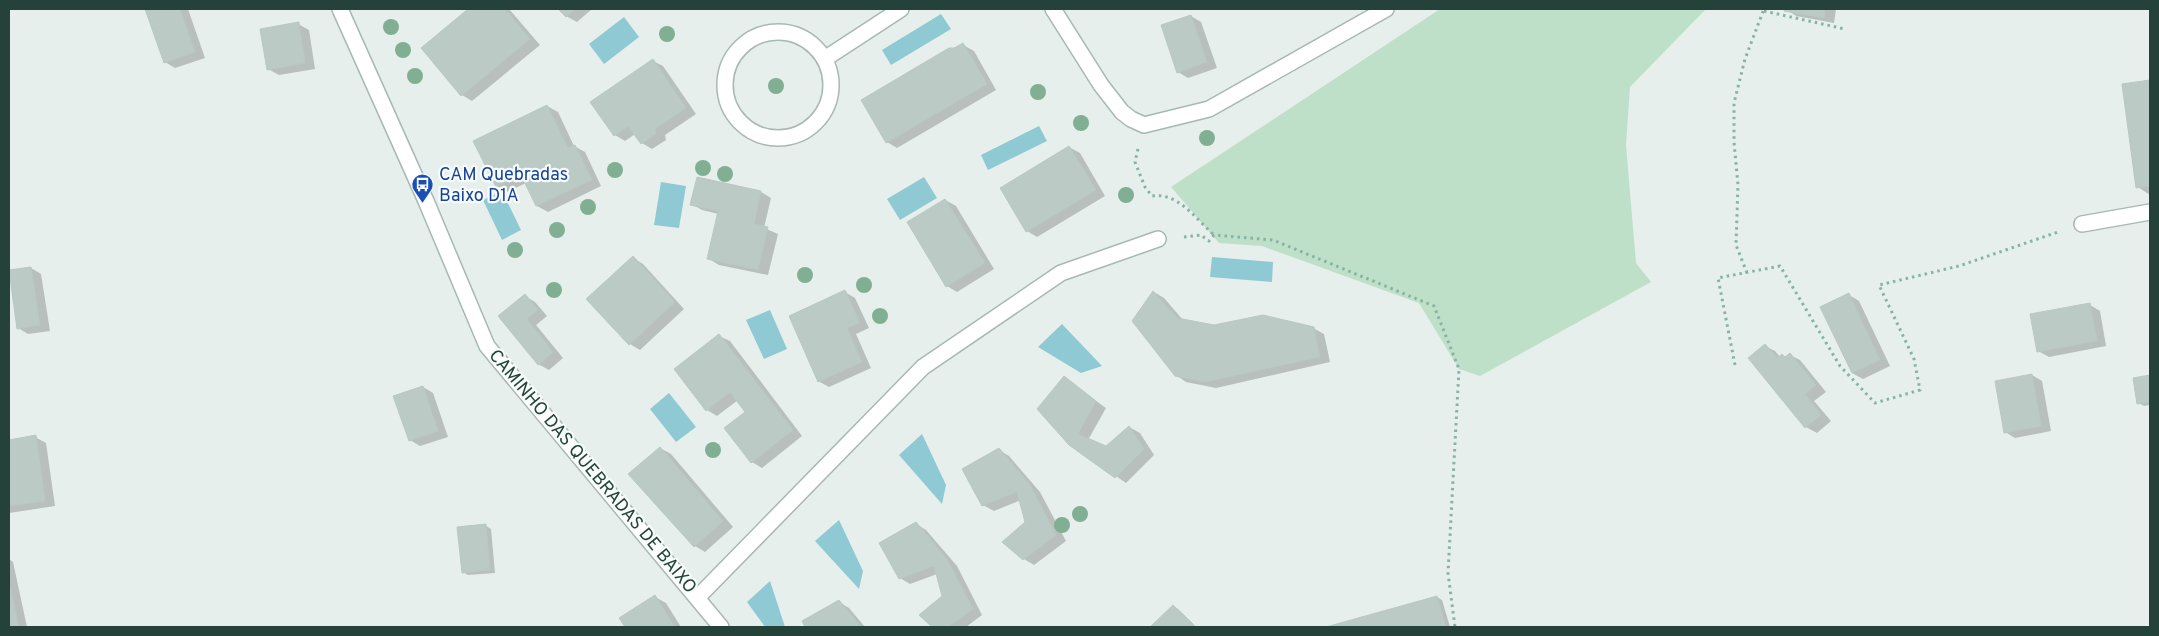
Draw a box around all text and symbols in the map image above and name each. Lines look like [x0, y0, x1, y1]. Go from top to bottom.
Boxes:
place label: CAM Quebradas Baixo D1A [439, 164, 568, 208]
bus stop icon: CAM Quebradas Baixo D1A [411, 173, 435, 204]
street label: CAMINHO DAS QUEBRADAS DE BAIXO [483, 345, 701, 599]

